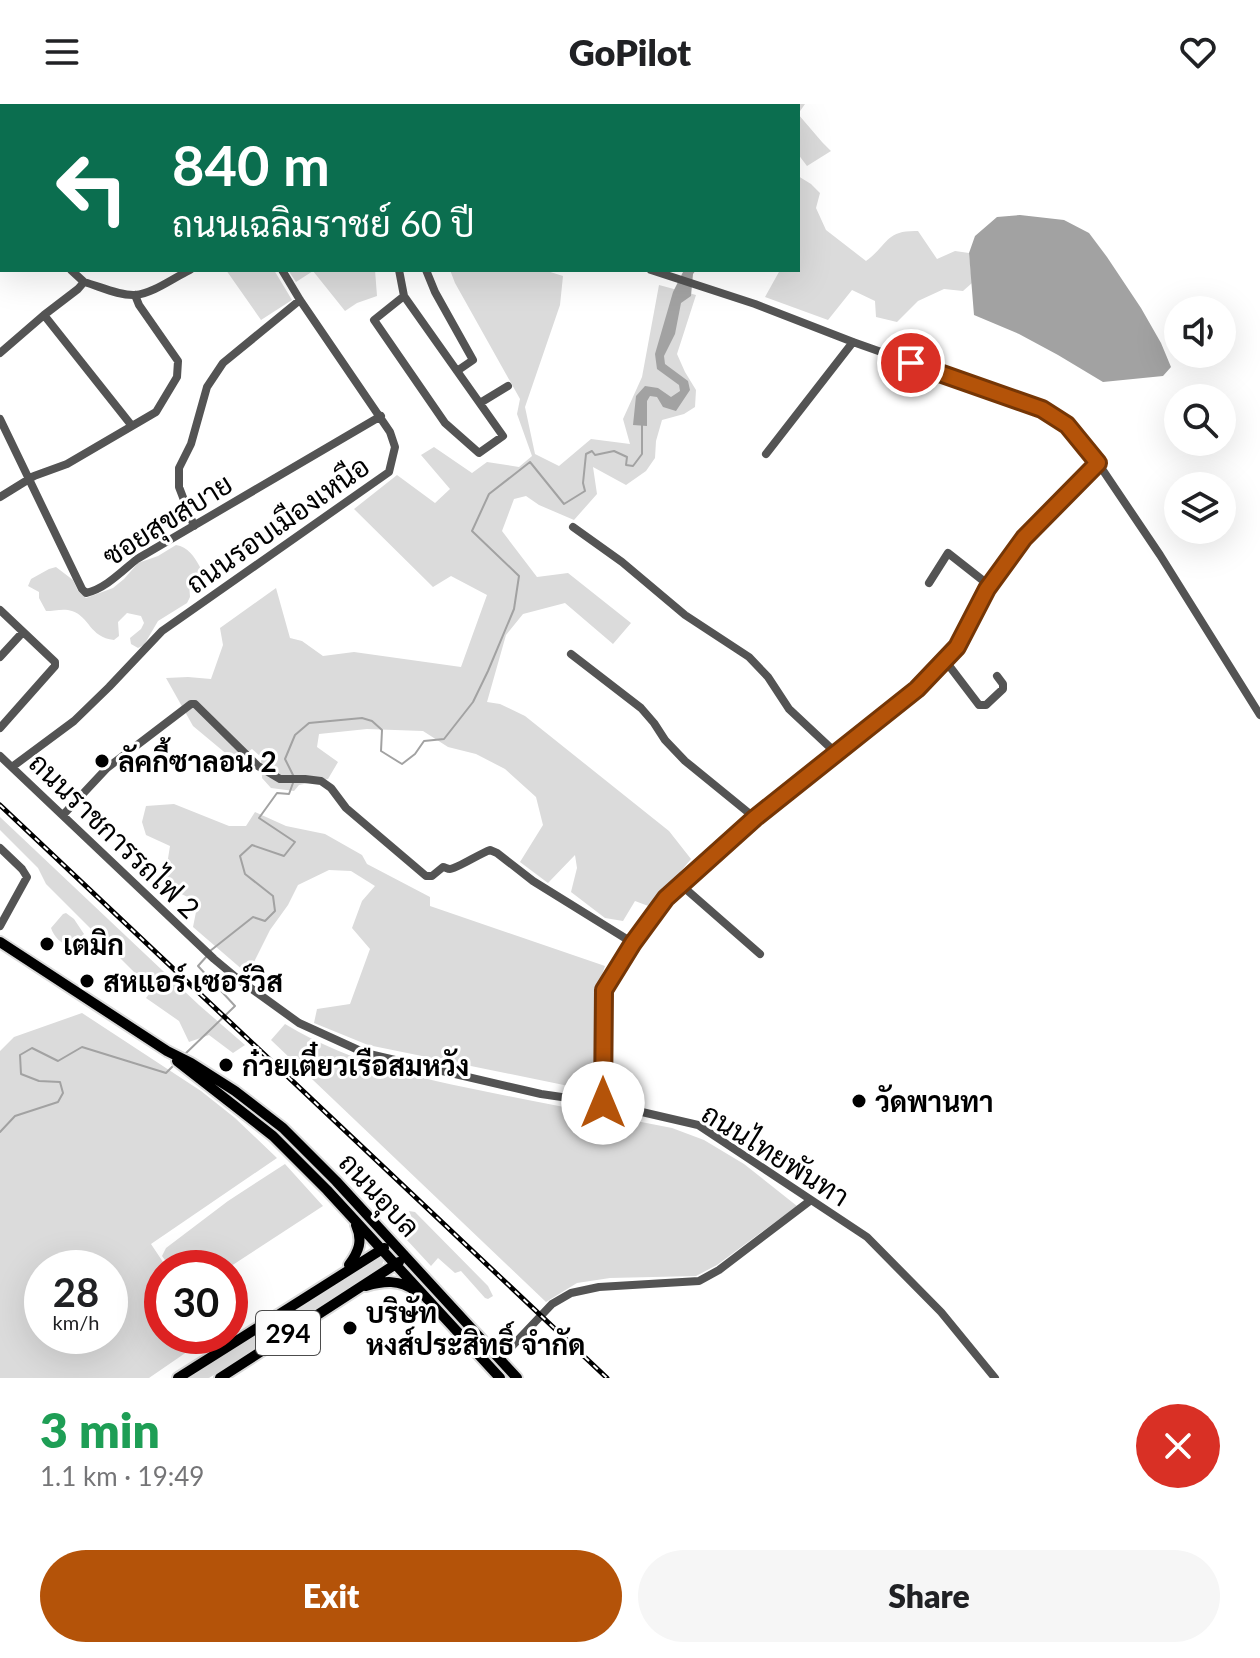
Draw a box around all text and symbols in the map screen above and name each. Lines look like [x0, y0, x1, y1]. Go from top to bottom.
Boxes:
icon: menu [40, 30, 84, 74]
text: GoPilot [569, 30, 691, 74]
icon: heart [1176, 30, 1220, 74]
text: 840 m [172, 131, 330, 198]
icon: left [40, 136, 144, 240]
text: ถนนเฉลิมราชย์ 60 ปี [172, 201, 475, 245]
map controls [1164, 296, 1236, 544]
button: sound [1164, 296, 1236, 368]
pin [877, 329, 945, 397]
icon: arrive [889, 341, 933, 385]
button: search [1164, 384, 1236, 456]
street label: ถนนรอบเมืองเหนือ [179, 448, 375, 600]
street label: ซอยสุขสบาย [96, 466, 240, 576]
button: layers [1164, 472, 1236, 544]
place label: ลัคกี้ซาลอน 2 [118, 736, 277, 778]
street label: ถนนราชการรถไฟ 2 [23, 744, 208, 925]
marker: ลัคกี้ซาลอน 2 [93, 752, 111, 770]
place label: เตมิก [63, 927, 124, 961]
marker: เตมิก [38, 935, 56, 953]
place label: สหแอร์ เซอร์วิส [103, 963, 283, 998]
marker: สหแอร์ เซอร์วิส [78, 972, 96, 990]
place label: ก๋วยเตี๋ยวเรือสมหวัง [242, 1041, 469, 1082]
marker: ก๋วยเตี๋ยวเรือสมหวัง [217, 1056, 235, 1074]
position arrow [561, 1061, 645, 1145]
place label: วัดพานทา [875, 1084, 994, 1118]
marker: วัดพานทา [850, 1092, 868, 1110]
street label: ถนนไทยพันทา [696, 1094, 856, 1213]
street label: ถนนอุบล [330, 1145, 427, 1246]
speed limit sign: 30 [144, 1250, 248, 1354]
text: 28 [53, 1268, 99, 1316]
place label: บริษัท หงส์ประสิทธิ์ จำกัด [366, 1295, 586, 1361]
text: km/h [53, 1310, 99, 1334]
road number: 294 [256, 1311, 320, 1355]
marker: บริษัท หงส์ประสิทธิ์ จำกัด [341, 1319, 359, 1337]
text: 3 min [40, 1401, 160, 1458]
button: close [1136, 1404, 1220, 1488]
text: 1.1 km · 19:49 [40, 1460, 204, 1492]
button: Exit [40, 1550, 622, 1642]
button: Share [638, 1550, 1220, 1642]

